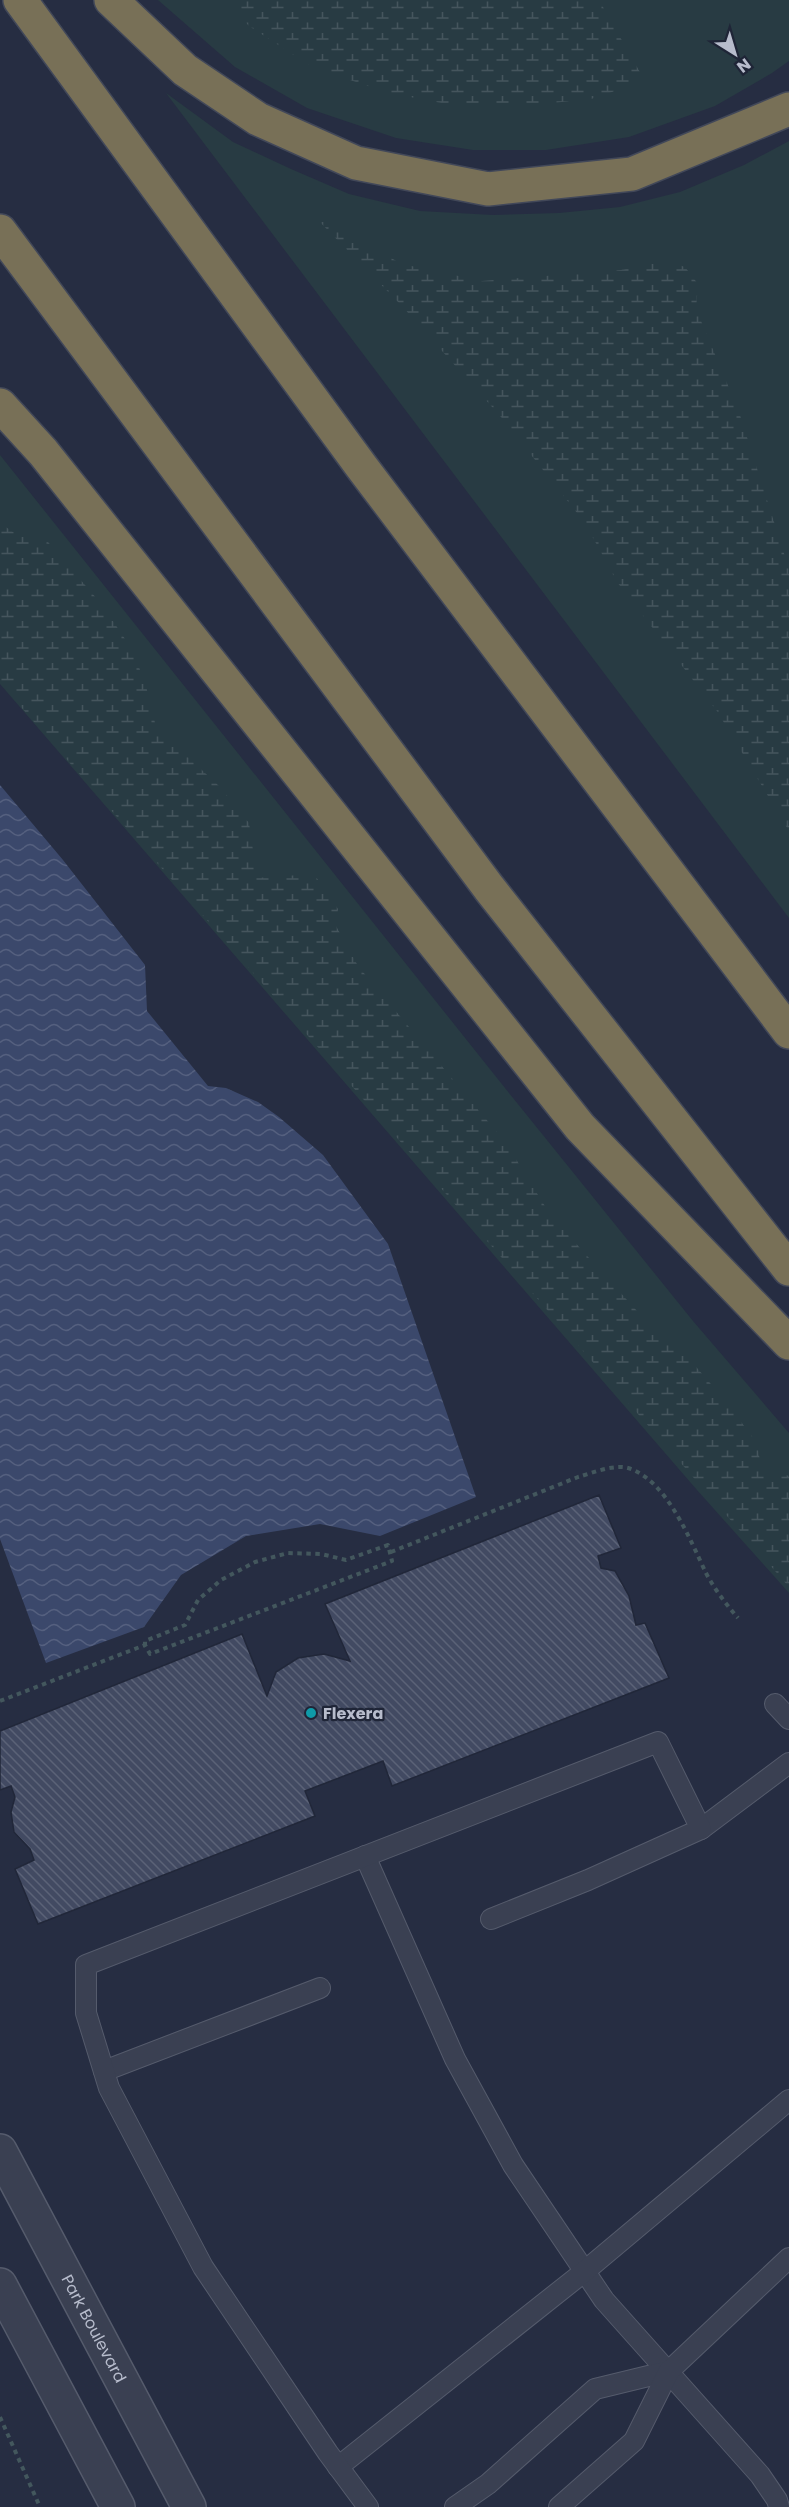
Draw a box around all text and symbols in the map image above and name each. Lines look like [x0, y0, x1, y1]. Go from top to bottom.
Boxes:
north arrow [705, 24, 765, 84]
text: N [732, 53, 755, 78]
place label: Flexera [323, 1702, 383, 1725]
marker: Flexera [304, 1706, 318, 1720]
street label: Park Boulevard [56, 2270, 132, 2387]

